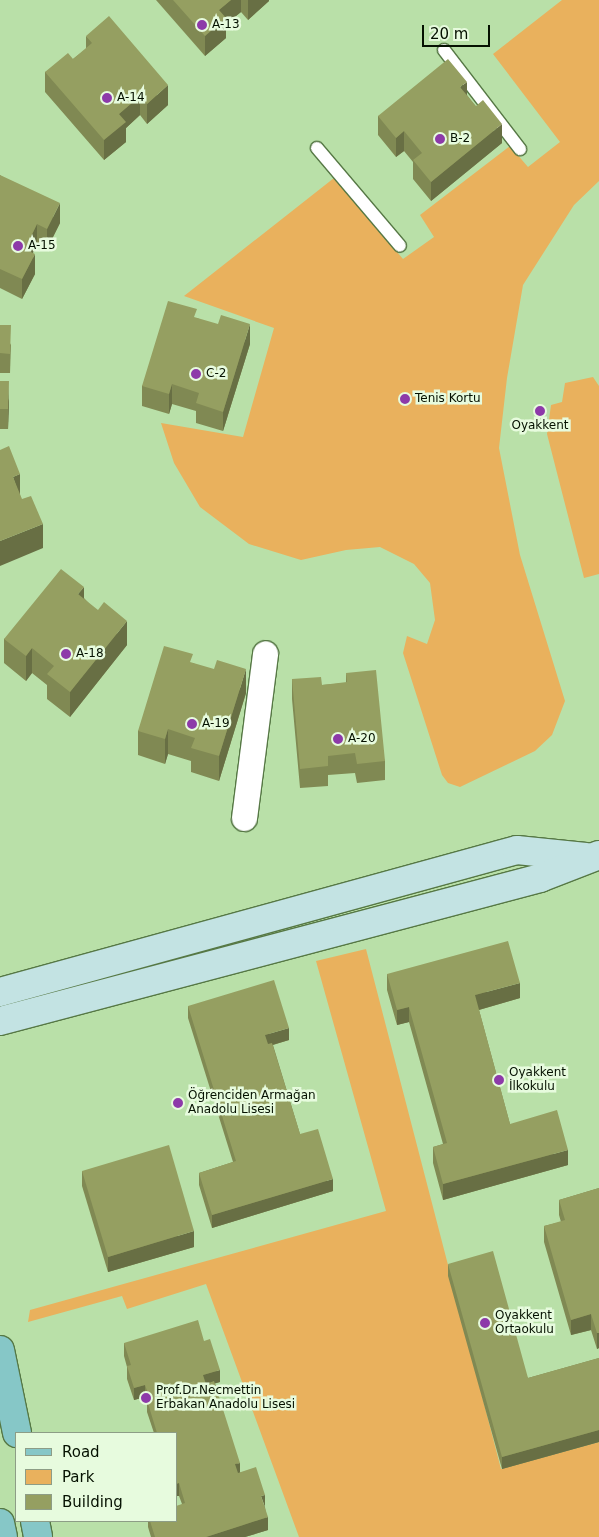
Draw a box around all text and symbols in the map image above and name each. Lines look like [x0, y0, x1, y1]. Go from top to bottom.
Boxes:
scale bar [424, 15, 492, 47]
place label: A-13 [212, 18, 240, 32]
marker: A-13 [196, 19, 208, 31]
text: 20 m [430, 25, 468, 43]
place label: A-14 [117, 91, 145, 105]
marker: A-14 [101, 92, 113, 104]
place label: B-2 [450, 132, 470, 146]
marker: B-2 [434, 133, 446, 145]
place label: A-15 [28, 239, 56, 253]
marker: A-15 [12, 240, 24, 252]
place label: C-2 [206, 367, 226, 381]
marker: C-2 [190, 368, 202, 380]
place label: Tenis Kortu [415, 392, 481, 406]
marker: Tenis Kortu [399, 393, 411, 405]
marker: Oyakkent [534, 405, 546, 417]
place label: Oyakkent [511, 419, 569, 433]
place label: A-18 [76, 647, 104, 661]
marker: A-18 [60, 648, 72, 660]
place label: A-19 [202, 717, 230, 731]
marker: A-19 [186, 718, 198, 730]
place label: A-20 [348, 732, 376, 746]
marker: A-20 [332, 733, 344, 745]
place label: Oyakkent İlkokulu [509, 1066, 566, 1094]
marker: Oyakkent İlkokulu [493, 1074, 505, 1086]
place label: Öğrenciden Armağan Anadolu Lisesi [188, 1089, 316, 1117]
marker: Öğrenciden Armağan Anadolu Lisesi [172, 1097, 184, 1109]
place label: Oyakkent Ortaokulu [495, 1309, 554, 1337]
marker: Oyakkent Ortaokulu [479, 1317, 491, 1329]
place label: Prof.Dr.Necmettin Erbakan Anadolu Lisesi [156, 1384, 295, 1412]
marker: Prof.Dr.Necmettin Erbakan Anadolu Lisesi [140, 1392, 152, 1404]
legend [15, 1432, 178, 1522]
text: Road [62, 1443, 100, 1461]
text: Park [62, 1468, 94, 1486]
text: Building [62, 1493, 123, 1511]

